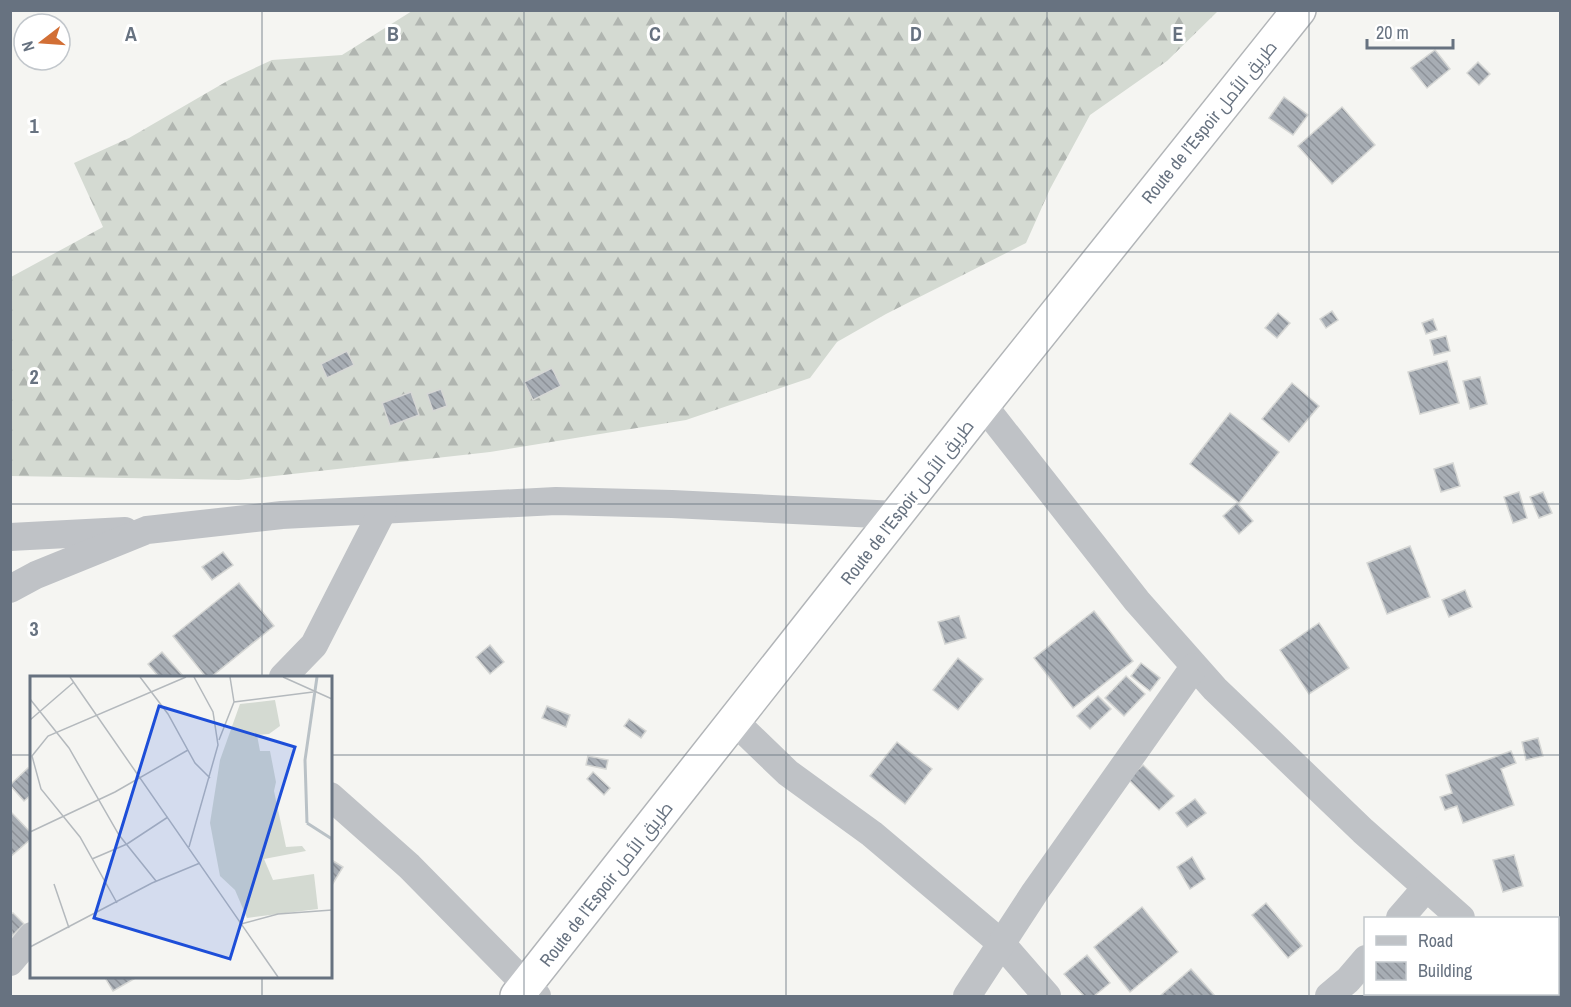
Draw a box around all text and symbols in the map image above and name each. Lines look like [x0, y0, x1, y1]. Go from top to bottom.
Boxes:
north arrow [12, 12, 72, 72]
scale bar [1367, 12, 1452, 50]
text: A [125, 20, 137, 47]
text: B [387, 20, 399, 47]
text: C [649, 20, 661, 47]
text: D [910, 20, 922, 47]
text: E [1173, 20, 1184, 47]
text: 20 m [1376, 20, 1409, 45]
street label: Route de l’Espoir طريق الأمل [1135, 35, 1283, 209]
text: N [16, 39, 40, 54]
text: 1 [29, 112, 39, 139]
text: 2 [29, 363, 39, 390]
street label: Route de l’Espoir طريق الأمل [835, 414, 979, 590]
text: 3 [29, 615, 39, 642]
inset map [30, 676, 332, 977]
street label: Route de l’Espoir طريق الأمل [534, 796, 678, 972]
legend [1364, 917, 1559, 995]
text: Road [1418, 928, 1453, 953]
text: Building [1418, 958, 1473, 983]

